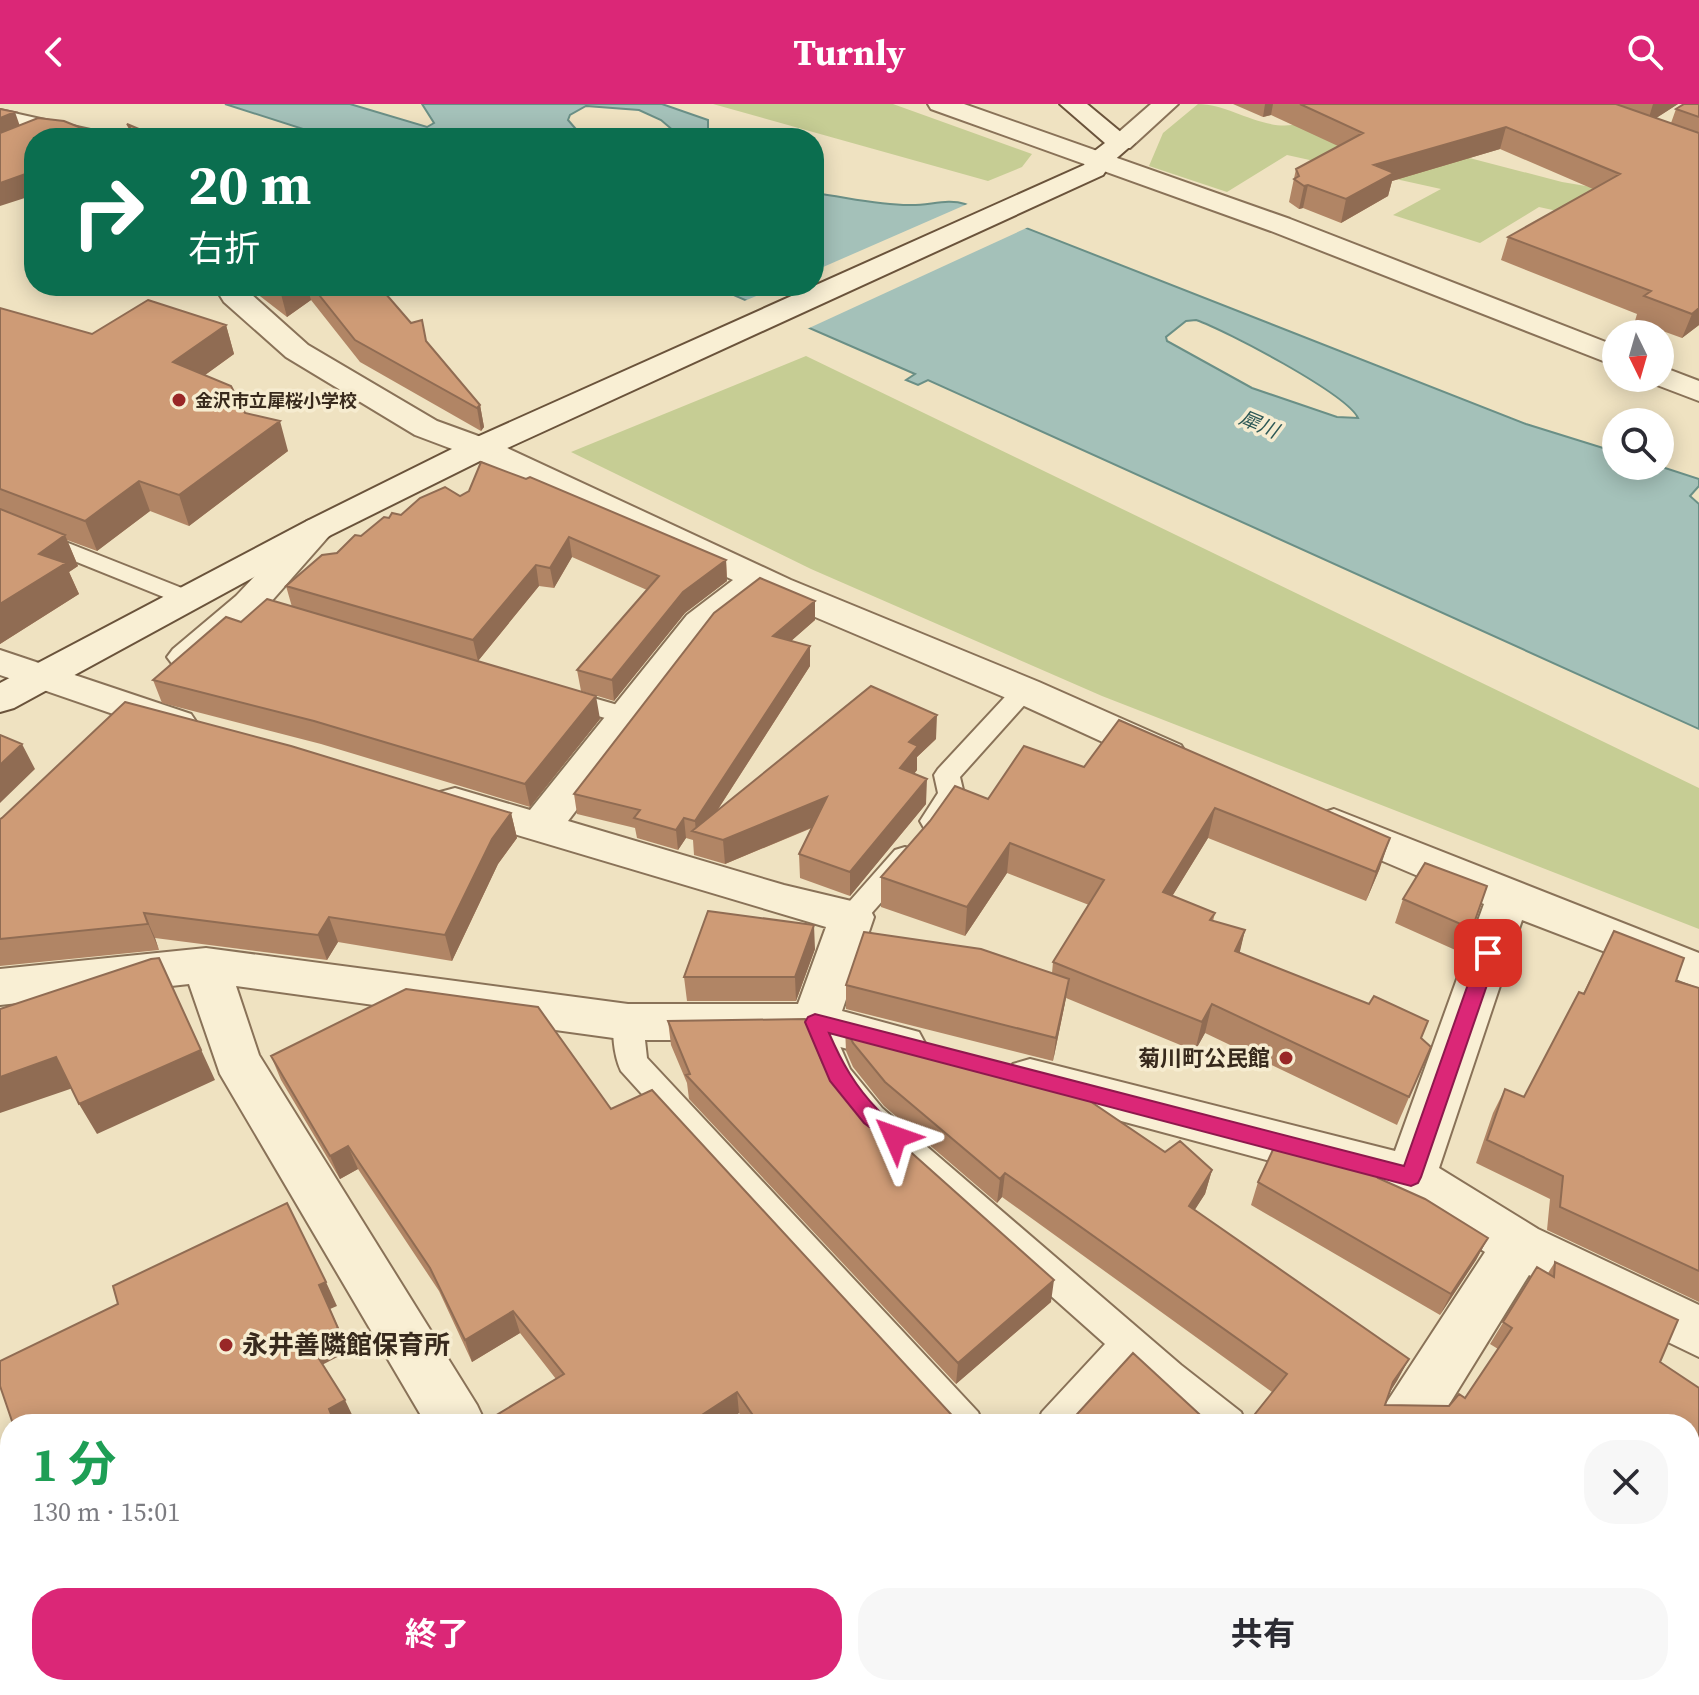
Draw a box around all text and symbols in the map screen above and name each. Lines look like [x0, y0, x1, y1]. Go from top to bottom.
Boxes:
text: Turnly [793, 28, 906, 77]
icon: back [32, 30, 76, 74]
icon: search [1623, 30, 1667, 74]
text: 20 m [188, 146, 311, 223]
icon: right [56, 160, 160, 264]
text: 右折 [188, 224, 260, 273]
north arrow [1602, 320, 1674, 392]
map controls [1602, 320, 1674, 480]
place label: 金沢市立犀桜小学校 [195, 388, 357, 413]
marker: 金沢市立犀桜小学校 [170, 391, 188, 409]
water label: 犀川 [1235, 403, 1285, 445]
button: search [1602, 408, 1674, 480]
pin [1454, 919, 1522, 987]
icon: arrive [1466, 931, 1510, 975]
place label: 菊川町公民館 [1138, 1043, 1270, 1073]
marker: 菊川町公民館 [1277, 1049, 1295, 1067]
position arrow [853, 1095, 937, 1179]
place label: 永井善隣館保育所 [242, 1327, 450, 1363]
marker: 永井善隣館保育所 [217, 1336, 235, 1354]
text: 1 分 [32, 1431, 116, 1497]
button: close [1584, 1440, 1668, 1524]
text: 130 m · 15:01 [32, 1494, 180, 1530]
button: 終了 [32, 1588, 842, 1680]
button: 共有 [858, 1588, 1668, 1680]

